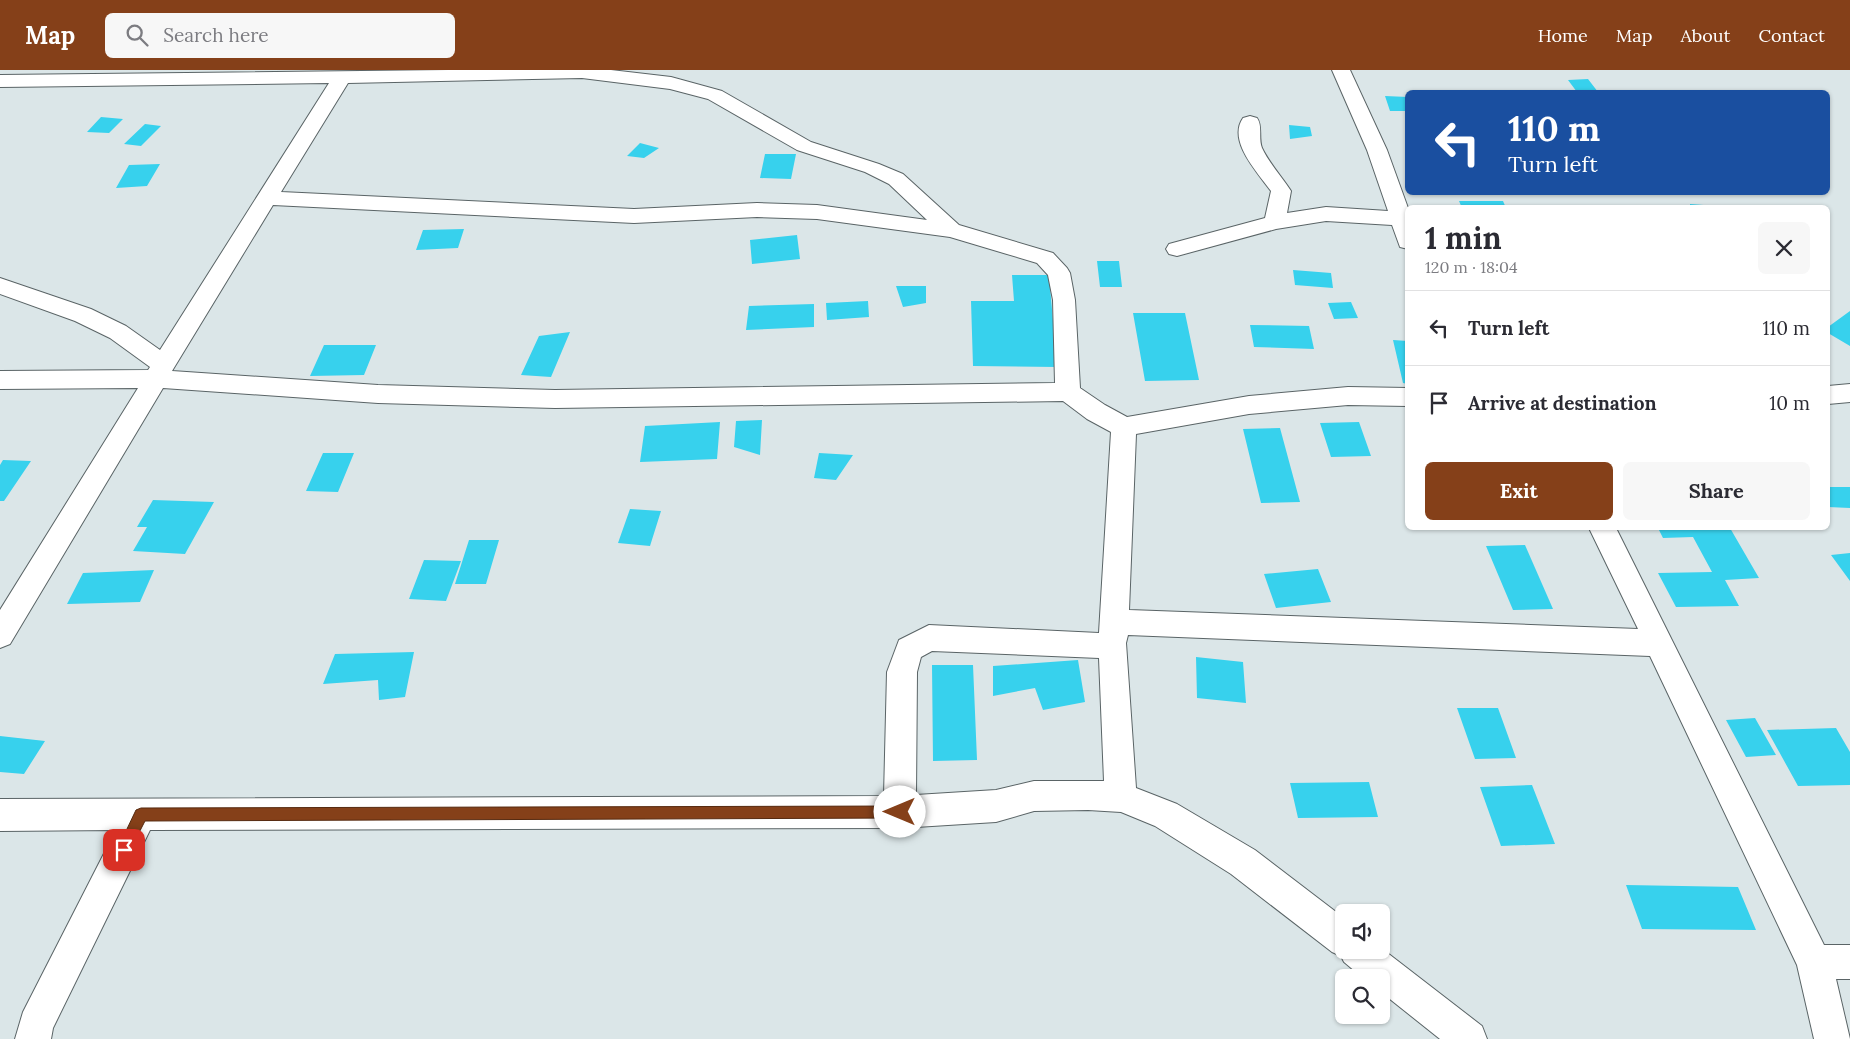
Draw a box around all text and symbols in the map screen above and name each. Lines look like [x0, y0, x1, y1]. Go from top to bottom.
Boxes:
search box [105, 13, 455, 58]
text: Map [25, 20, 75, 51]
icon: search [123, 21, 151, 49]
text: Search here [163, 23, 269, 47]
text: Home [1538, 24, 1588, 47]
text: Map [1616, 24, 1652, 47]
text: About [1680, 24, 1730, 47]
text: Contact [1758, 24, 1825, 47]
text: 110 m [1508, 106, 1600, 151]
icon: left [1425, 110, 1490, 175]
text: Turn left [1508, 150, 1598, 178]
text: 1 min [1425, 219, 1502, 257]
button: close [1758, 222, 1810, 274]
text: 120 m · 18:04 [1425, 257, 1518, 277]
icon: left [1425, 314, 1453, 342]
text: Turn left [1468, 316, 1549, 340]
text: 110 m [1762, 316, 1810, 340]
icon: arrive [1425, 389, 1453, 417]
text: Arrive at destination [1468, 391, 1657, 415]
text: 10 m [1769, 391, 1810, 415]
button: Exit [1425, 462, 1613, 520]
button: Share [1623, 462, 1810, 520]
position arrow [873, 785, 925, 837]
pin [103, 829, 145, 871]
icon: arrive [110, 836, 138, 864]
map controls [1335, 904, 1390, 1024]
button: sound [1335, 904, 1390, 959]
button: search [1335, 969, 1390, 1024]

